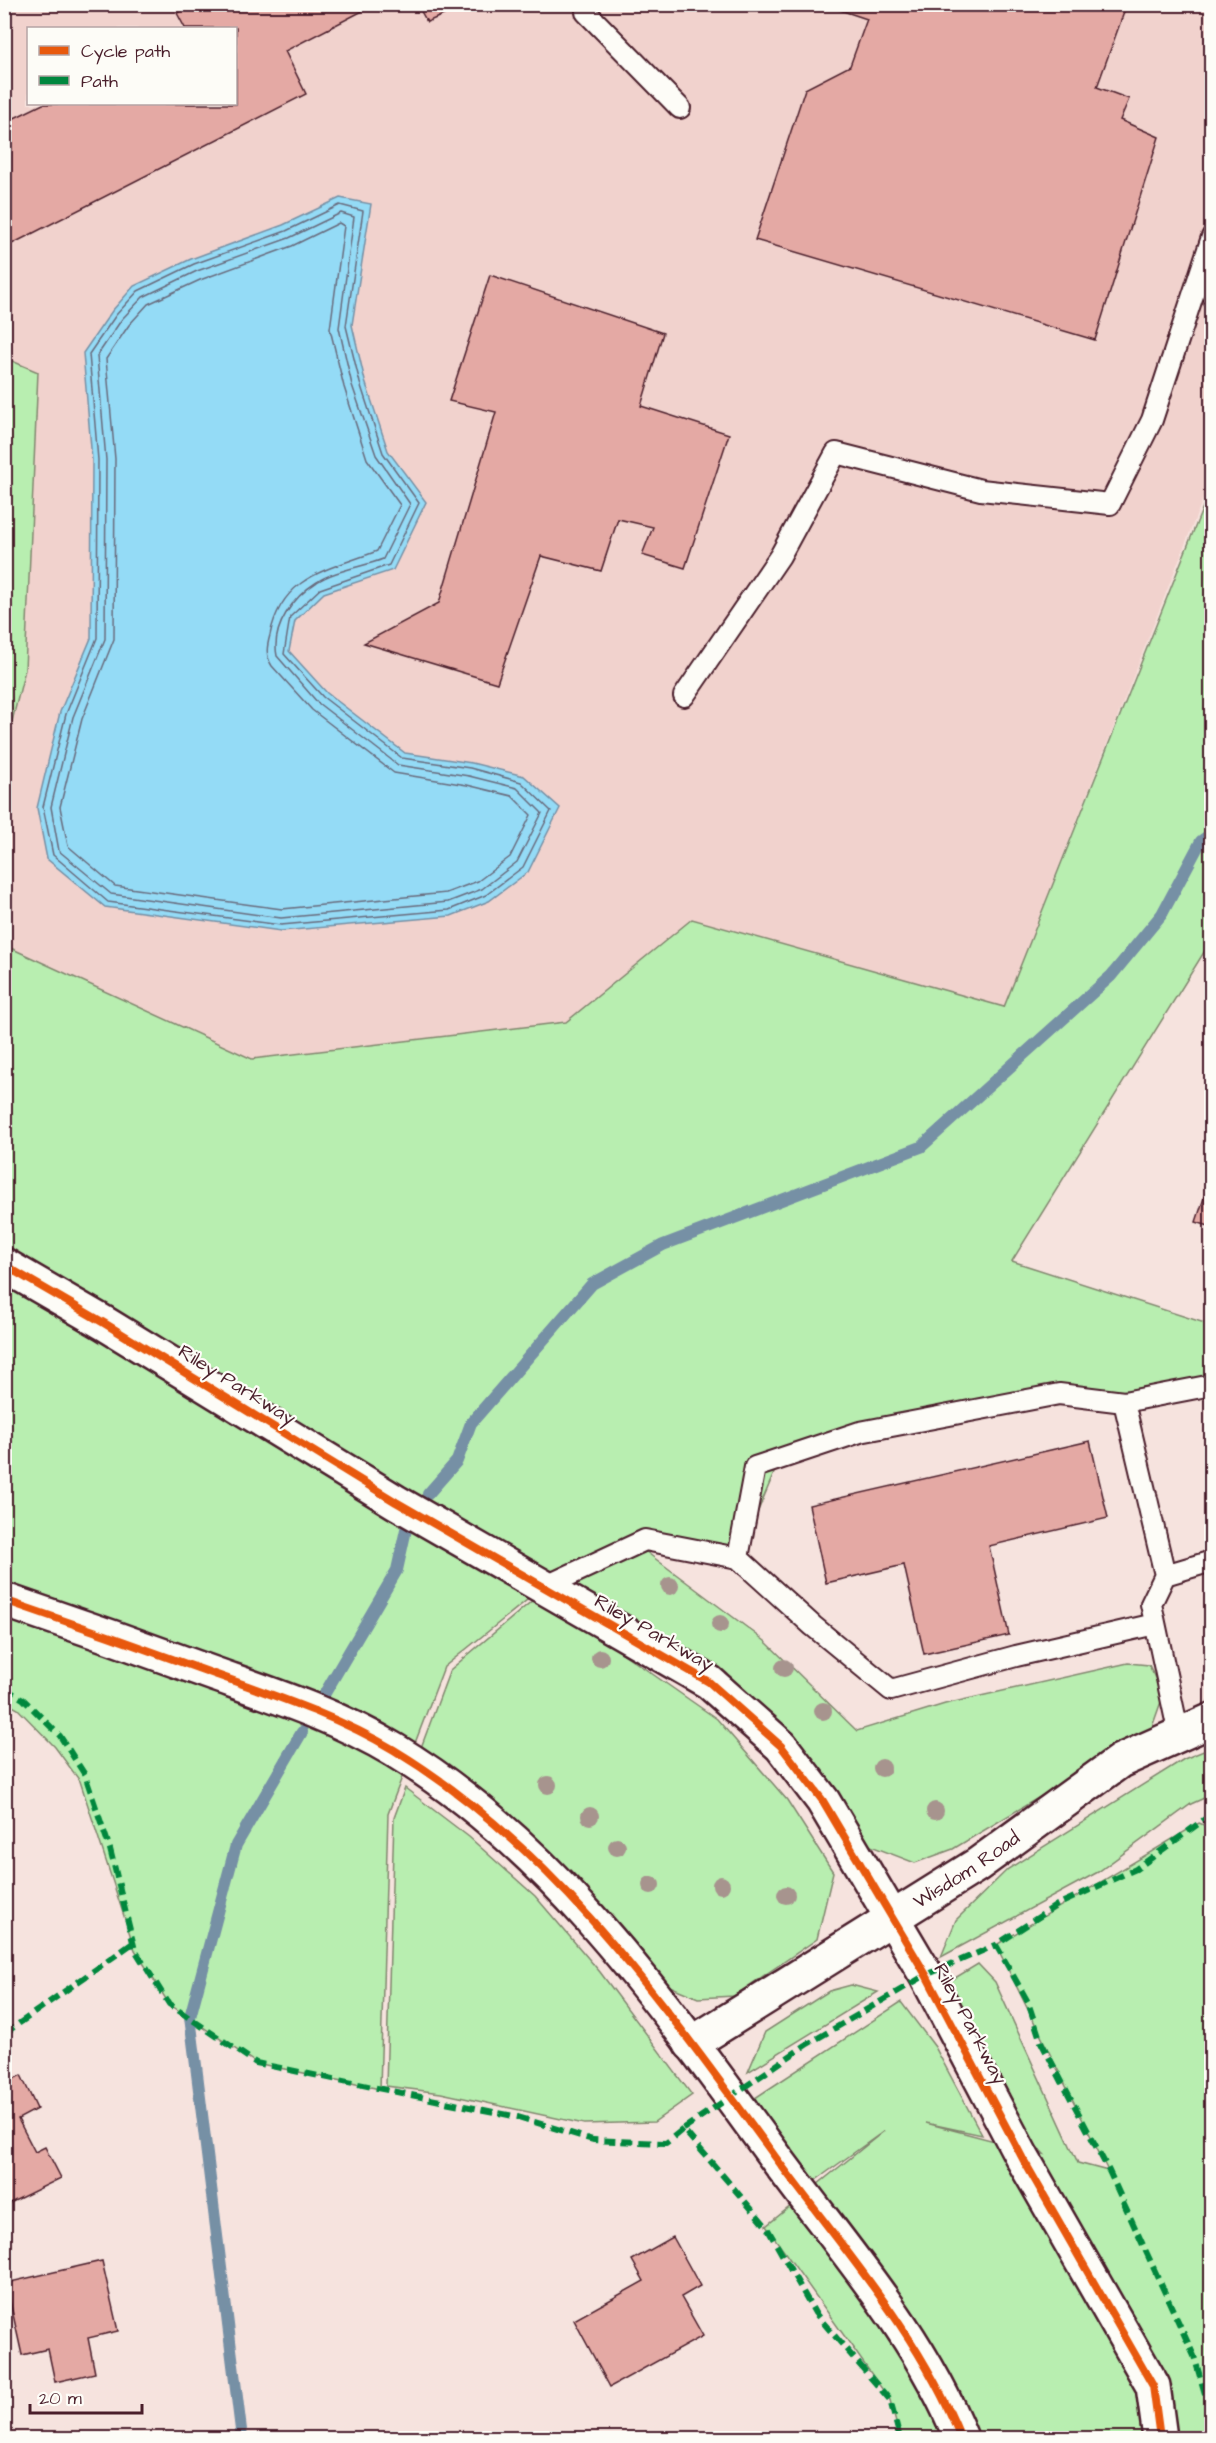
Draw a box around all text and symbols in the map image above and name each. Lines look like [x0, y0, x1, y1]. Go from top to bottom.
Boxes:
legend [27, 27, 237, 105]
text: Cycle path [81, 39, 170, 65]
text: Path [81, 69, 118, 94]
street label: Riley Parkway [172, 1338, 301, 1433]
street label: Riley Parkway [589, 1587, 719, 1679]
street label: Wisdom Road [908, 1824, 1026, 1916]
street label: Riley Parkway [925, 1958, 1014, 2090]
scale bar [30, 2377, 142, 2415]
text: 20 m [39, 2386, 82, 2411]

